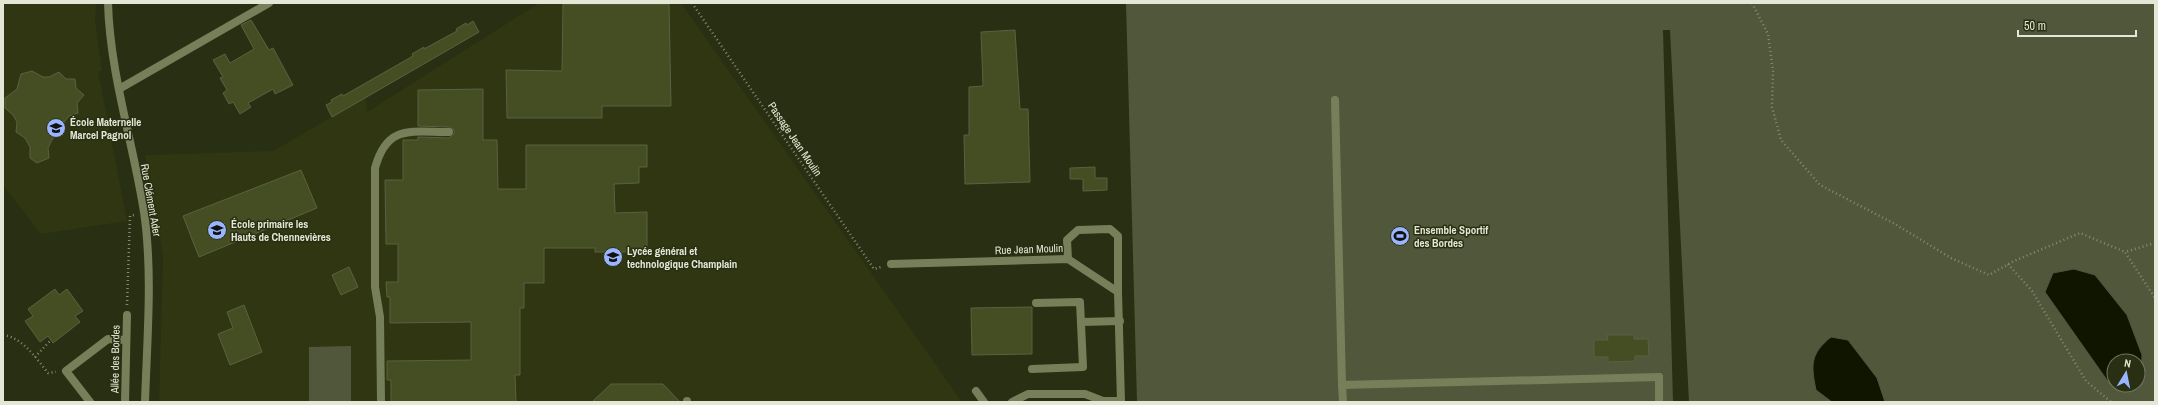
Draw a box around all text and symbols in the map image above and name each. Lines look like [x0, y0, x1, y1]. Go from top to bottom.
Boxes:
scale bar [2018, 12, 2136, 38]
text: 50 m [2024, 18, 2046, 34]
street label: Passage Jean Moulin [765, 99, 825, 179]
place label: École Maternelle Marcel Pagnol [70, 115, 141, 142]
school or university icon: École Maternelle Marcel Pagnol [45, 117, 67, 139]
street label: Rue Clément Ader [138, 162, 164, 238]
place label: École primaire les Hauts de Chennevières [231, 217, 331, 244]
school or university icon: École primaire les Hauts de Chennevières [206, 219, 228, 241]
place label: Ensemble Sportif des Bordes [1414, 223, 1488, 250]
sports icon: Ensemble Sportif des Bordes [1389, 225, 1411, 247]
street label: Rue Jean Moulin [995, 241, 1063, 257]
place label: Lycée général et technologique Champlain [627, 244, 737, 271]
school or university icon: Lycée général et technologique Champlain [602, 246, 624, 268]
street label: Allée des Bordes [107, 324, 123, 394]
north arrow [2106, 353, 2146, 393]
text: N [2123, 356, 2132, 371]

